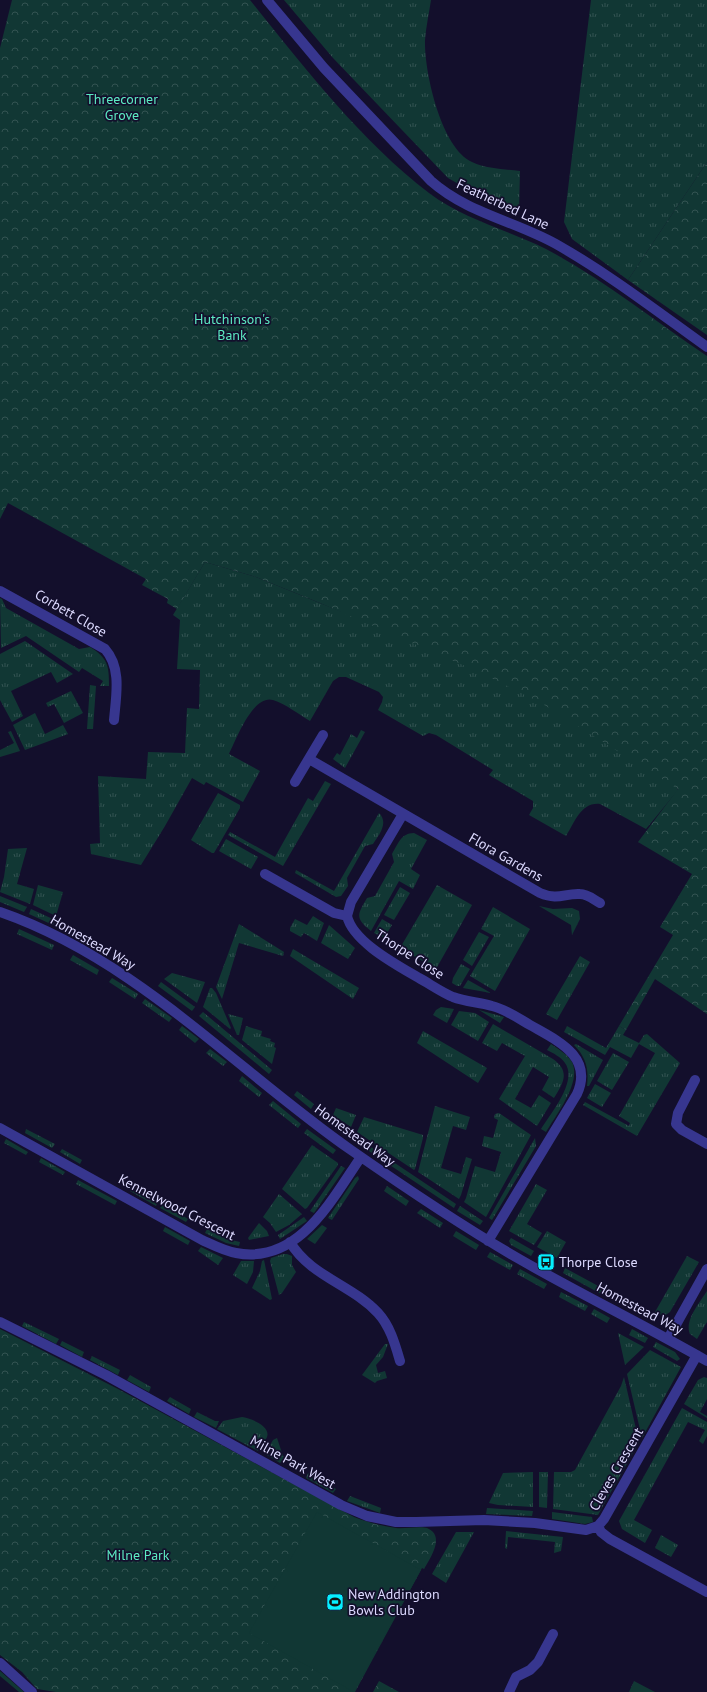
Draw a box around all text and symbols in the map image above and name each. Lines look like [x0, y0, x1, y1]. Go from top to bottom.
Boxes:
park label: Threecorner Grove [86, 90, 158, 124]
street label: Featherbed Lane [454, 175, 552, 233]
park label: Hutchinson's Bank [194, 310, 270, 344]
street label: Corbett Close [32, 585, 110, 641]
street label: Flora Gardens [466, 829, 546, 886]
street label: Homestead Way [47, 910, 139, 974]
street label: Thorpe Close [372, 925, 448, 983]
street label: Homestead Way [311, 1100, 399, 1171]
street label: Kennelwood Crescent [115, 1170, 239, 1244]
bus stop icon: Thorpe Close [536, 1252, 556, 1272]
place label: Thorpe Close [559, 1253, 638, 1271]
street label: Homestead Way [594, 1278, 687, 1339]
street label: Cleves Crescent [585, 1424, 647, 1514]
street label: Milne Park West [247, 1431, 339, 1493]
park label: Milne Park [106, 1546, 170, 1564]
place label: New Addington Bowls Club [348, 1585, 440, 1619]
sports icon: New Addington Bowls Club [325, 1592, 345, 1612]

